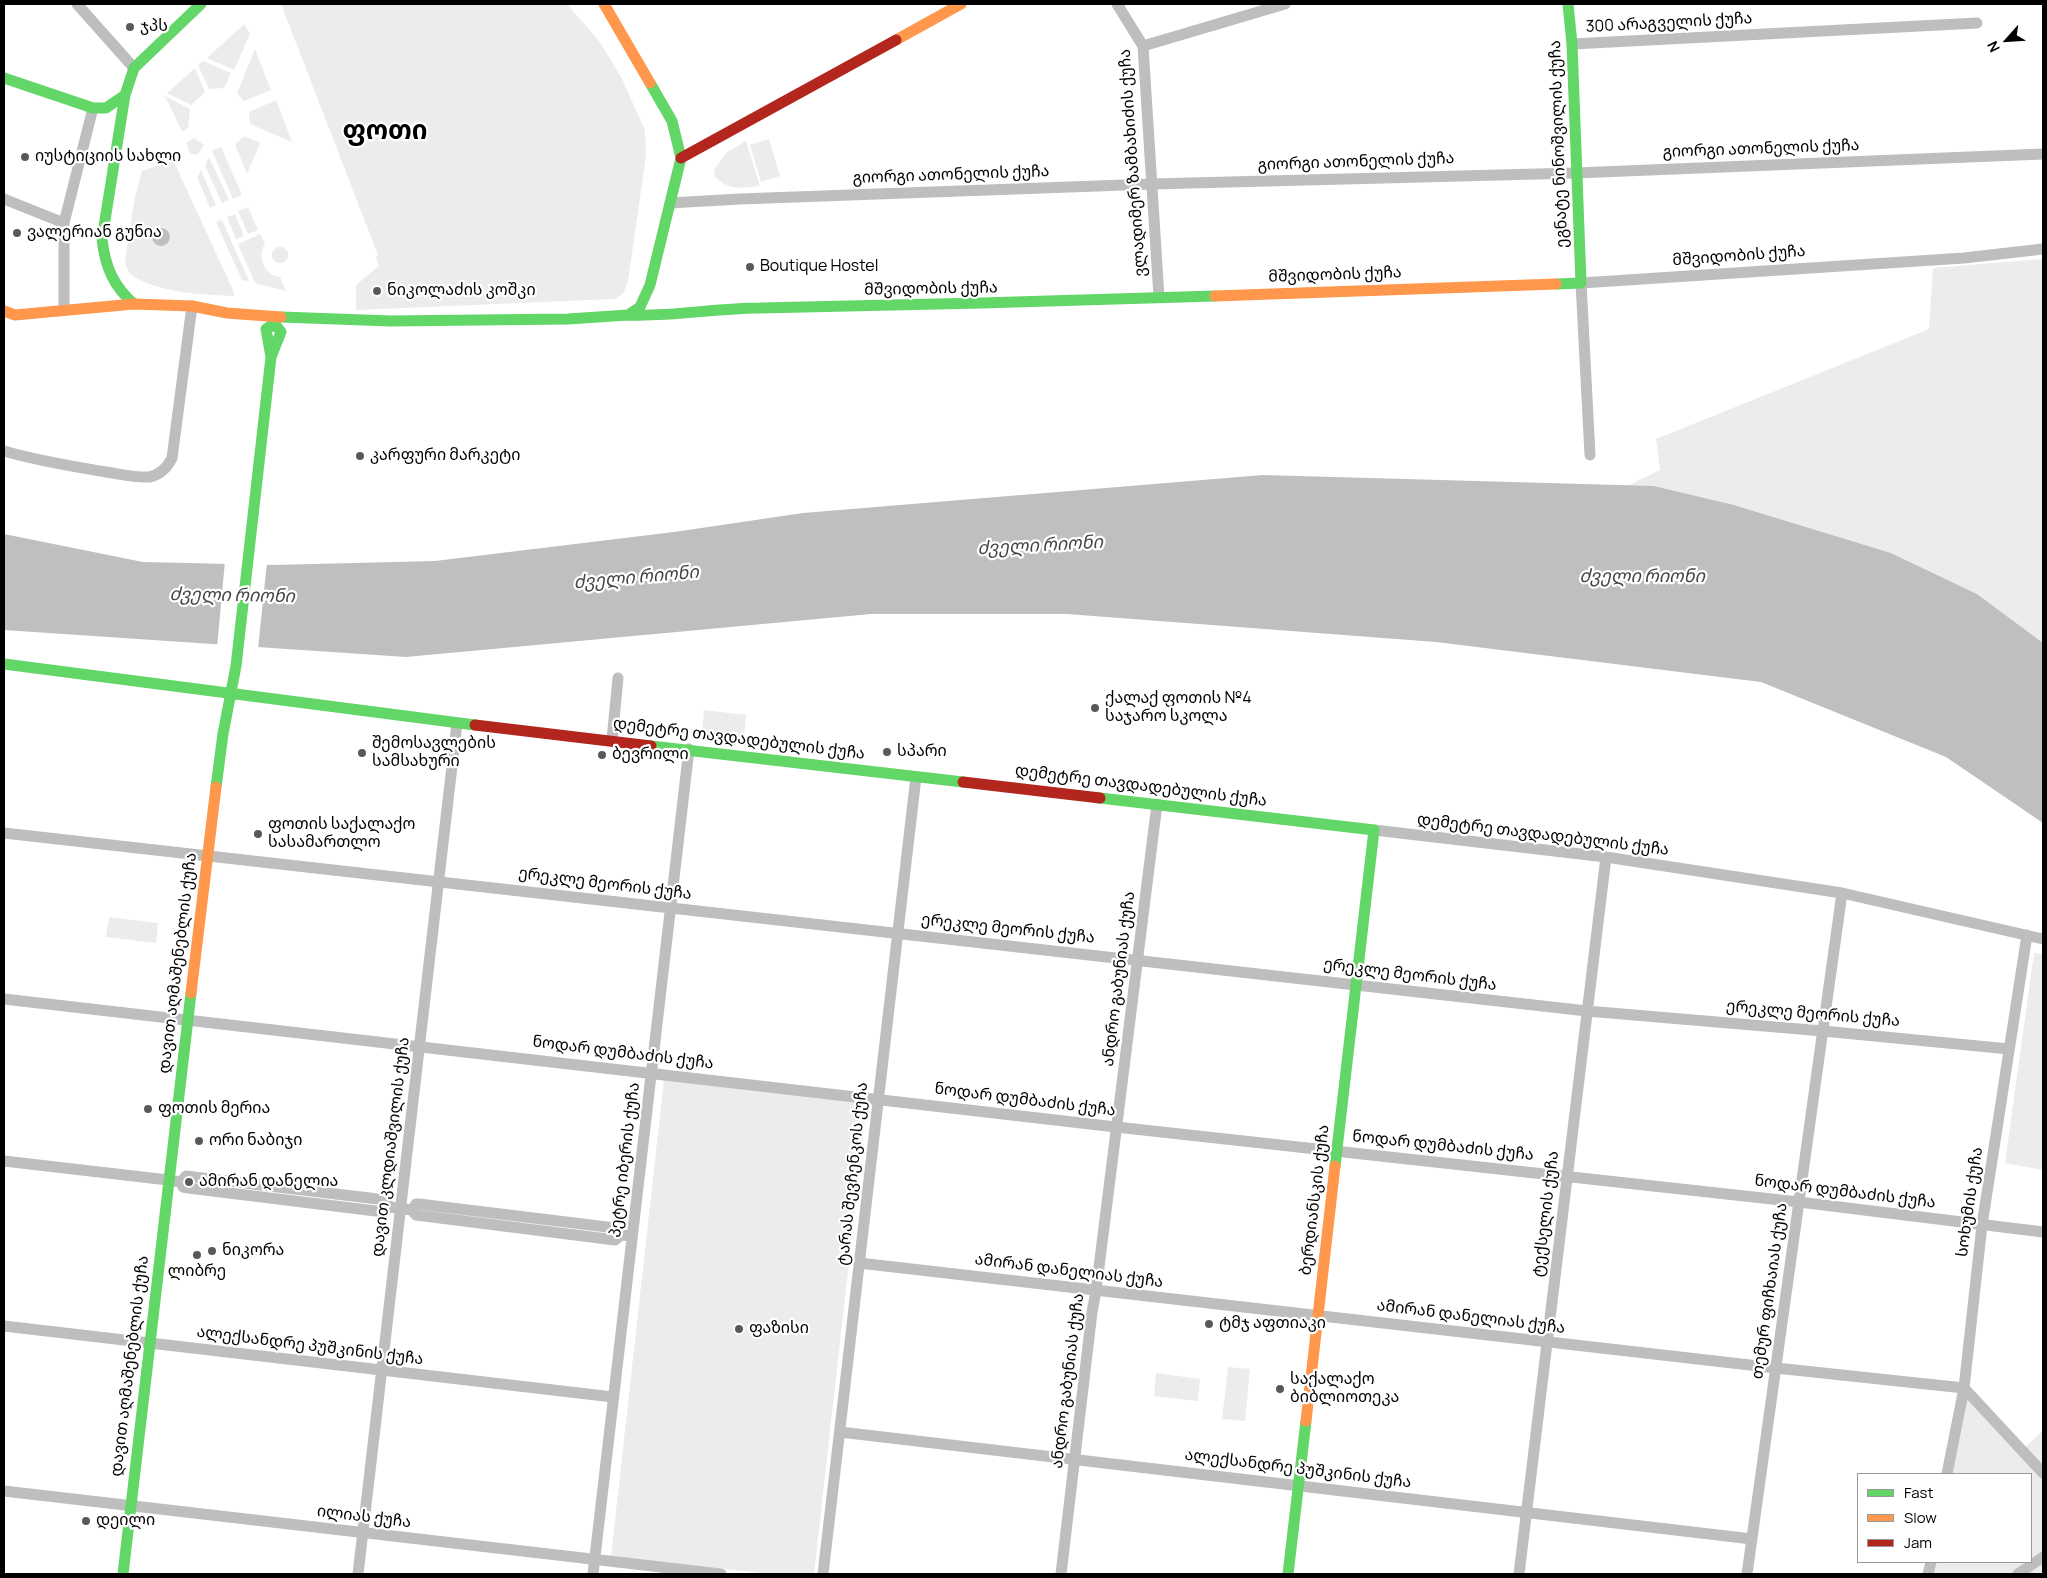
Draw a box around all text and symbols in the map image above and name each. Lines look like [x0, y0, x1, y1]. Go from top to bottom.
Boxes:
street label: 300 არაგველის ქუჩა [1585, 9, 1753, 37]
north arrow [1982, 15, 2032, 65]
place label: ჯპს [140, 17, 168, 37]
marker: ჯპს [124, 21, 136, 33]
text: N [1982, 38, 2004, 55]
street label: ეგნატე ნინოშვილის ქუჩა [1546, 40, 1572, 248]
street label: ვლადიმერ ზამბახიძის ქუჩა [1115, 48, 1151, 278]
district label: ფოთი [342, 116, 428, 148]
street label: გიორგი ათონელის ქუჩა [1662, 136, 1860, 162]
place label: იუსტიციის სახლი [35, 147, 181, 167]
street label: გიორგი ათონელის ქუჩა [1257, 149, 1455, 175]
marker: იუსტიციის სახლი [19, 151, 31, 163]
street label: გიორგი ათონელის ქუჩა [852, 162, 1050, 188]
place label: ვალერიან გუნია [27, 223, 162, 243]
marker: ვალერიან გუნია [11, 227, 23, 239]
street label: მშვიდობის ქუჩა [1672, 242, 1806, 270]
place label: Boutique Hostel [760, 257, 878, 277]
marker: Boutique Hostel [744, 261, 756, 273]
street label: მშვიდობის ქუჩა [1268, 263, 1402, 287]
street label: მშვიდობის ქუჩა [864, 278, 998, 300]
place label: ნიკოლაძის კოშკი [387, 281, 536, 301]
marker: ნიკოლაძის კოშკი [371, 285, 383, 297]
place label: კარფური მარკეტი [370, 446, 521, 466]
marker: კარფური მარკეტი [354, 450, 366, 462]
water label: ძველი რიონი [977, 532, 1103, 560]
water label: ძველი რიონი [573, 562, 699, 594]
water label: ძველი რიონი [1579, 566, 1705, 588]
water label: ძველი რიონი [169, 584, 295, 608]
place label: ქალაქ ფოთის №4 საჯარო სკოლა [1105, 689, 1252, 727]
marker: ქალაქ ფოთის №4 საჯარო სკოლა [1089, 702, 1101, 714]
street label: დემეტრე თავდადებულის ქუჩა [612, 714, 866, 764]
place label: შემოსავლების სამსახური [372, 734, 496, 772]
place label: სპარი [897, 742, 947, 762]
place label: ბევრილი [612, 745, 689, 765]
marker: სპარი [881, 746, 893, 758]
marker: შემოსავლების სამსახური [356, 747, 368, 759]
marker: ბევრილი [596, 749, 608, 761]
street label: დემეტრე თავდადებულის ქუჩა [1014, 761, 1268, 811]
street label: დემეტრე თავდადებულის ქუჩა [1416, 810, 1670, 860]
place label: ფოთის საქალაქო სასამართლო [268, 815, 415, 853]
marker: ფოთის საქალაქო სასამართლო [252, 828, 264, 840]
street label: დავით აღმაშენებლის ქუჩა [155, 851, 201, 1075]
street label: ერეკლე მეორის ქუჩა [517, 864, 693, 904]
street label: ანდრო გაბუნიას ქუჩა [1099, 890, 1139, 1068]
street label: ერეკლე მეორის ქუჩა [920, 910, 1096, 948]
street label: ერეკლე მეორის ქუჩა [1322, 955, 1498, 995]
street label: ერეკლე მეორის ქუჩა [1725, 997, 1901, 1031]
street label: ნოდარ დუმბაძის ქუჩა [531, 1032, 715, 1074]
street label: დავით კლდიაშვილის ქუჩა [368, 1036, 414, 1258]
street label: ნოდარ დუმბაძის ქუჩა [933, 1079, 1117, 1121]
street label: პეტრე იბერის ქუჩა [606, 1081, 644, 1239]
street label: ტარას შევჩენკოს ქუჩა [834, 1081, 872, 1267]
place label: ფოთის მერია [158, 1099, 270, 1119]
marker: ფოთის მერია [142, 1103, 154, 1115]
street label: ბერდიანსკის ქუჩა [1296, 1124, 1334, 1276]
street label: ნოდარ დუმბაძის ქუჩა [1351, 1127, 1535, 1165]
place label: ორი ნაბიჯი [209, 1131, 303, 1151]
marker: ორი ნაბიჯი [193, 1135, 205, 1147]
street label: სოხუმის ქუჩა [1953, 1146, 1987, 1258]
street label: ტექსელის ქუჩა [1529, 1150, 1563, 1278]
street label: ნოდარ დუმბაძის ქუჩა [1753, 1171, 1937, 1213]
place label: ამირან დანელია [199, 1172, 338, 1192]
marker: ამირან დანელია [183, 1176, 195, 1188]
street label: თემურ ფიჩხაიას ქუჩა [1748, 1202, 1792, 1380]
place label: ნიკორა [222, 1241, 284, 1261]
marker: ნიკორა [206, 1245, 218, 1257]
marker: ლიბრე [191, 1249, 203, 1261]
street label: ამირან დანელიას ქუჩა [974, 1250, 1164, 1292]
street label: დავით აღმაშენებლის ქუჩა [107, 1254, 153, 1478]
place label: ლიბრე [168, 1262, 226, 1282]
street label: ანდრო გაბუნიას ქუჩა [1048, 1292, 1088, 1470]
street label: ამირან დანელიას ქუჩა [1376, 1296, 1566, 1338]
place label: ტმჯ აფთიაკი [1219, 1314, 1326, 1334]
marker: ტმჯ აფთიაკი [1203, 1318, 1215, 1330]
place label: ფაზისი [749, 1319, 809, 1339]
street label: ალექსანდრე პუშკინის ქუჩა [196, 1323, 424, 1369]
marker: ფაზისი [733, 1323, 745, 1335]
place label: საქალაქო ბიბლიოთეკა [1290, 1370, 1399, 1408]
marker: საქალაქო ბიბლიოთეკა [1274, 1383, 1286, 1395]
street label: ალექსანდრე პუშკინის ქუჩა [1184, 1446, 1412, 1492]
legend [1857, 1473, 2032, 1563]
text: Fast [1904, 1482, 1933, 1503]
street label: ილიას ქუჩა [316, 1502, 412, 1532]
text: Slow [1904, 1507, 1937, 1528]
place label: დეილი [96, 1511, 155, 1531]
marker: დეილი [80, 1515, 92, 1527]
text: Jam [1904, 1532, 1932, 1553]

